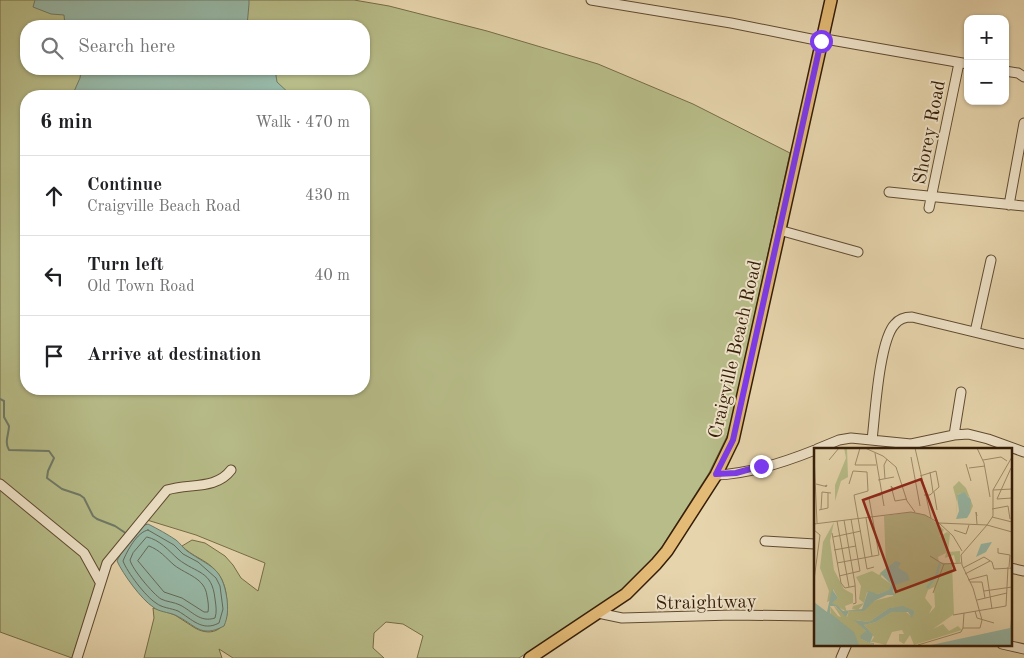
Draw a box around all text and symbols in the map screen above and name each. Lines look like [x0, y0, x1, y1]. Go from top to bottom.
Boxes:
map controls [964, 15, 1009, 105]
button: + [964, 15, 1009, 60]
search box [20, 20, 370, 75]
route start [810, 30, 833, 53]
icon: search [38, 34, 66, 62]
text: Search here [78, 38, 175, 57]
button: − [964, 60, 1009, 105]
street label: Shorey Road [911, 79, 950, 186]
text: 6 min [40, 112, 93, 133]
text: Walk · 470 m [255, 115, 350, 131]
text: Continue [87, 176, 162, 195]
icon: ahead [40, 182, 68, 210]
text: 430 m [305, 188, 350, 204]
text: Craigville Beach Road [87, 199, 241, 215]
text: Turn left [87, 256, 164, 275]
street label: Craigville Beach Road [707, 259, 766, 441]
icon: left [40, 262, 68, 290]
text: 40 m [314, 268, 350, 284]
text: Old Town Road [87, 279, 195, 295]
icon: arrive [40, 342, 68, 370]
text: Arrive at destination [87, 346, 261, 365]
inset map [814, 448, 1012, 646]
route end [750, 455, 773, 478]
street label: Straightway [655, 593, 757, 614]

